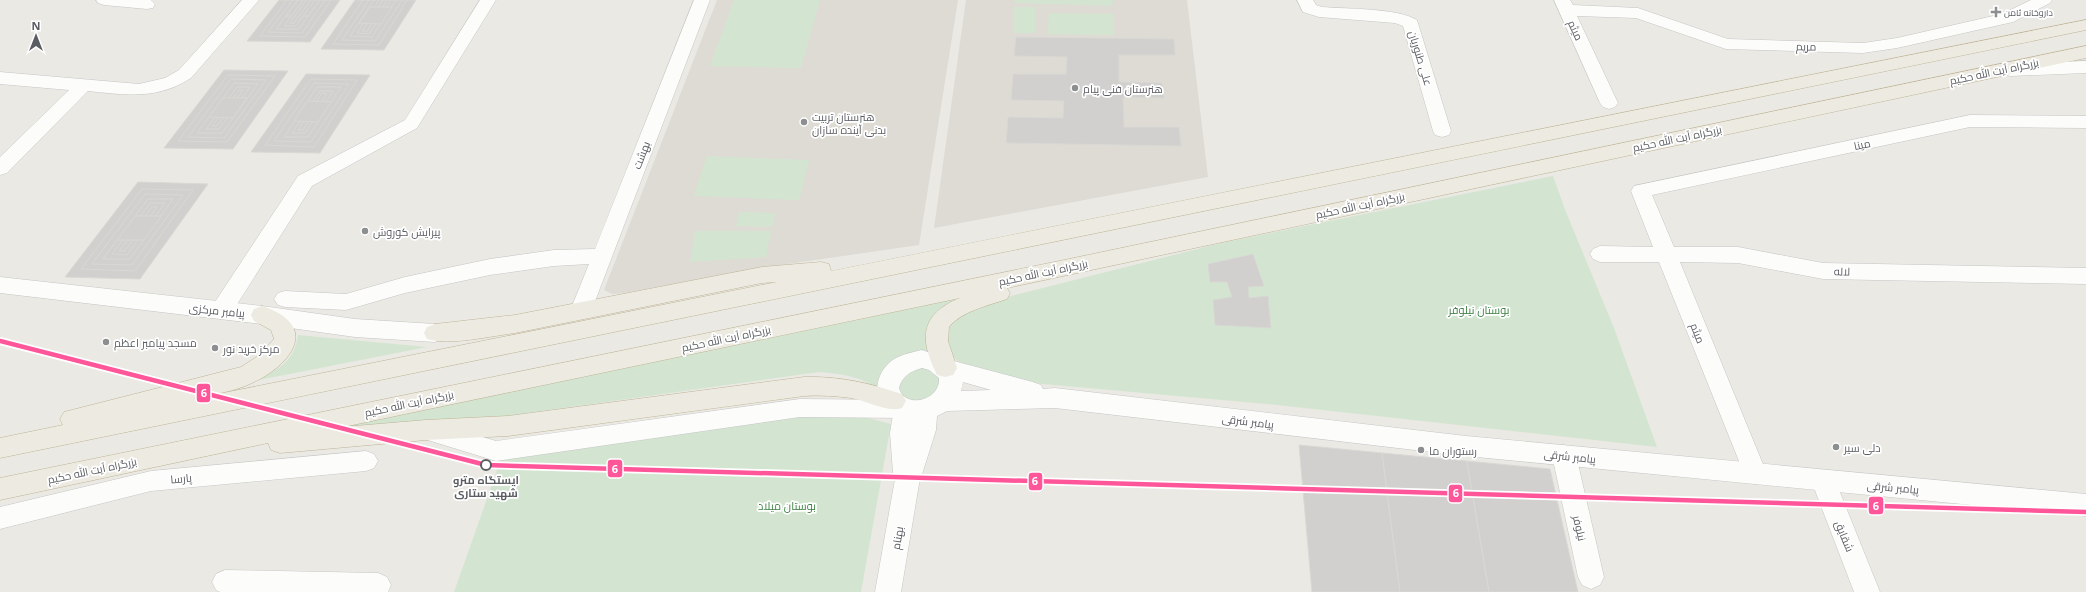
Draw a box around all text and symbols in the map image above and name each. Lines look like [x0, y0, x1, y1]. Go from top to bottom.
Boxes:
place label: داروخانه ثامن [2004, 6, 2053, 19]
marker: داروخانه ثامن [1991, 7, 2001, 17]
north arrow [16, 16, 56, 56]
street label: میثم [1564, 17, 1587, 43]
text: N [32, 18, 40, 33]
street label: علی طنوریان [1406, 29, 1436, 87]
street label: مریم [1796, 38, 1816, 55]
street label: بزرگراه آیت الله حکیم [1948, 54, 2040, 89]
place label: هنرستان فنی پیام [1083, 81, 1163, 97]
marker: هنرستان فنی پیام [1070, 83, 1080, 93]
place label: هنرستان تربیت بدنی آینده سازان [812, 109, 886, 137]
marker: هنرستان تربیت بدنی آینده سازان [799, 117, 809, 127]
street label: بزرگراه آیت الله حکیم [1631, 121, 1723, 156]
street label: مینا [1852, 135, 1872, 153]
street label: بهشت [629, 139, 653, 171]
street label: بزرگراه آیت الله حکیم [1314, 188, 1406, 223]
place label: پیرایش کوروش [373, 224, 440, 239]
marker: پیرایش کوروش [360, 226, 370, 236]
street label: بزرگراه آیت الله حکیم [997, 255, 1089, 290]
street label: لاله [1834, 263, 1850, 279]
street label: پیامبر مرکزی [188, 300, 246, 320]
park label: بوستان نیلوفر [1448, 302, 1510, 317]
street label: بزرگراه آیت الله حکیم [680, 321, 772, 356]
street label: میثم [1686, 321, 1709, 346]
place label: مسجد پیامبر اعظم [114, 335, 197, 351]
marker: مسجد پیامبر اعظم [101, 337, 111, 347]
place label: مرکز خرید نور [222, 341, 280, 356]
marker: مرکز خرید نور [210, 343, 220, 353]
line badge: 6 [196, 383, 211, 403]
text: 6 [201, 385, 207, 400]
street label: بزرگراه آیت الله حکیم [363, 386, 455, 421]
street label: پیامبر شرقی [1221, 410, 1275, 432]
place label: دلی سیر [1843, 440, 1881, 455]
marker: دلی سیر [1831, 442, 1841, 452]
place label: رستوران ما [1429, 443, 1477, 458]
marker: رستوران ما [1416, 445, 1426, 455]
street label: پیامبر شرقی [1543, 446, 1597, 466]
street label: بزرگراه آیت الله حکیم [46, 453, 138, 488]
marker: ایستگاه مترو شهید ستاری [480, 459, 492, 471]
line badge: 6 [607, 459, 623, 478]
text: 6 [612, 461, 618, 476]
street label: پارسا [170, 470, 192, 486]
place label: ایستگاه مترو شهید ستاری [453, 472, 519, 501]
line badge: 6 [1028, 472, 1043, 491]
text: 6 [1032, 473, 1038, 488]
street label: پیامبر شرقی [1866, 477, 1920, 497]
line badge: 6 [1448, 484, 1463, 503]
text: 6 [1453, 485, 1459, 500]
line badge: 6 [1868, 496, 1884, 515]
park label: بوستان میلاد [758, 498, 816, 513]
text: 6 [1873, 498, 1879, 513]
street label: نیلوفر [1570, 513, 1590, 542]
street label: شقایق [1832, 518, 1858, 554]
street label: بهنام [888, 525, 907, 551]

